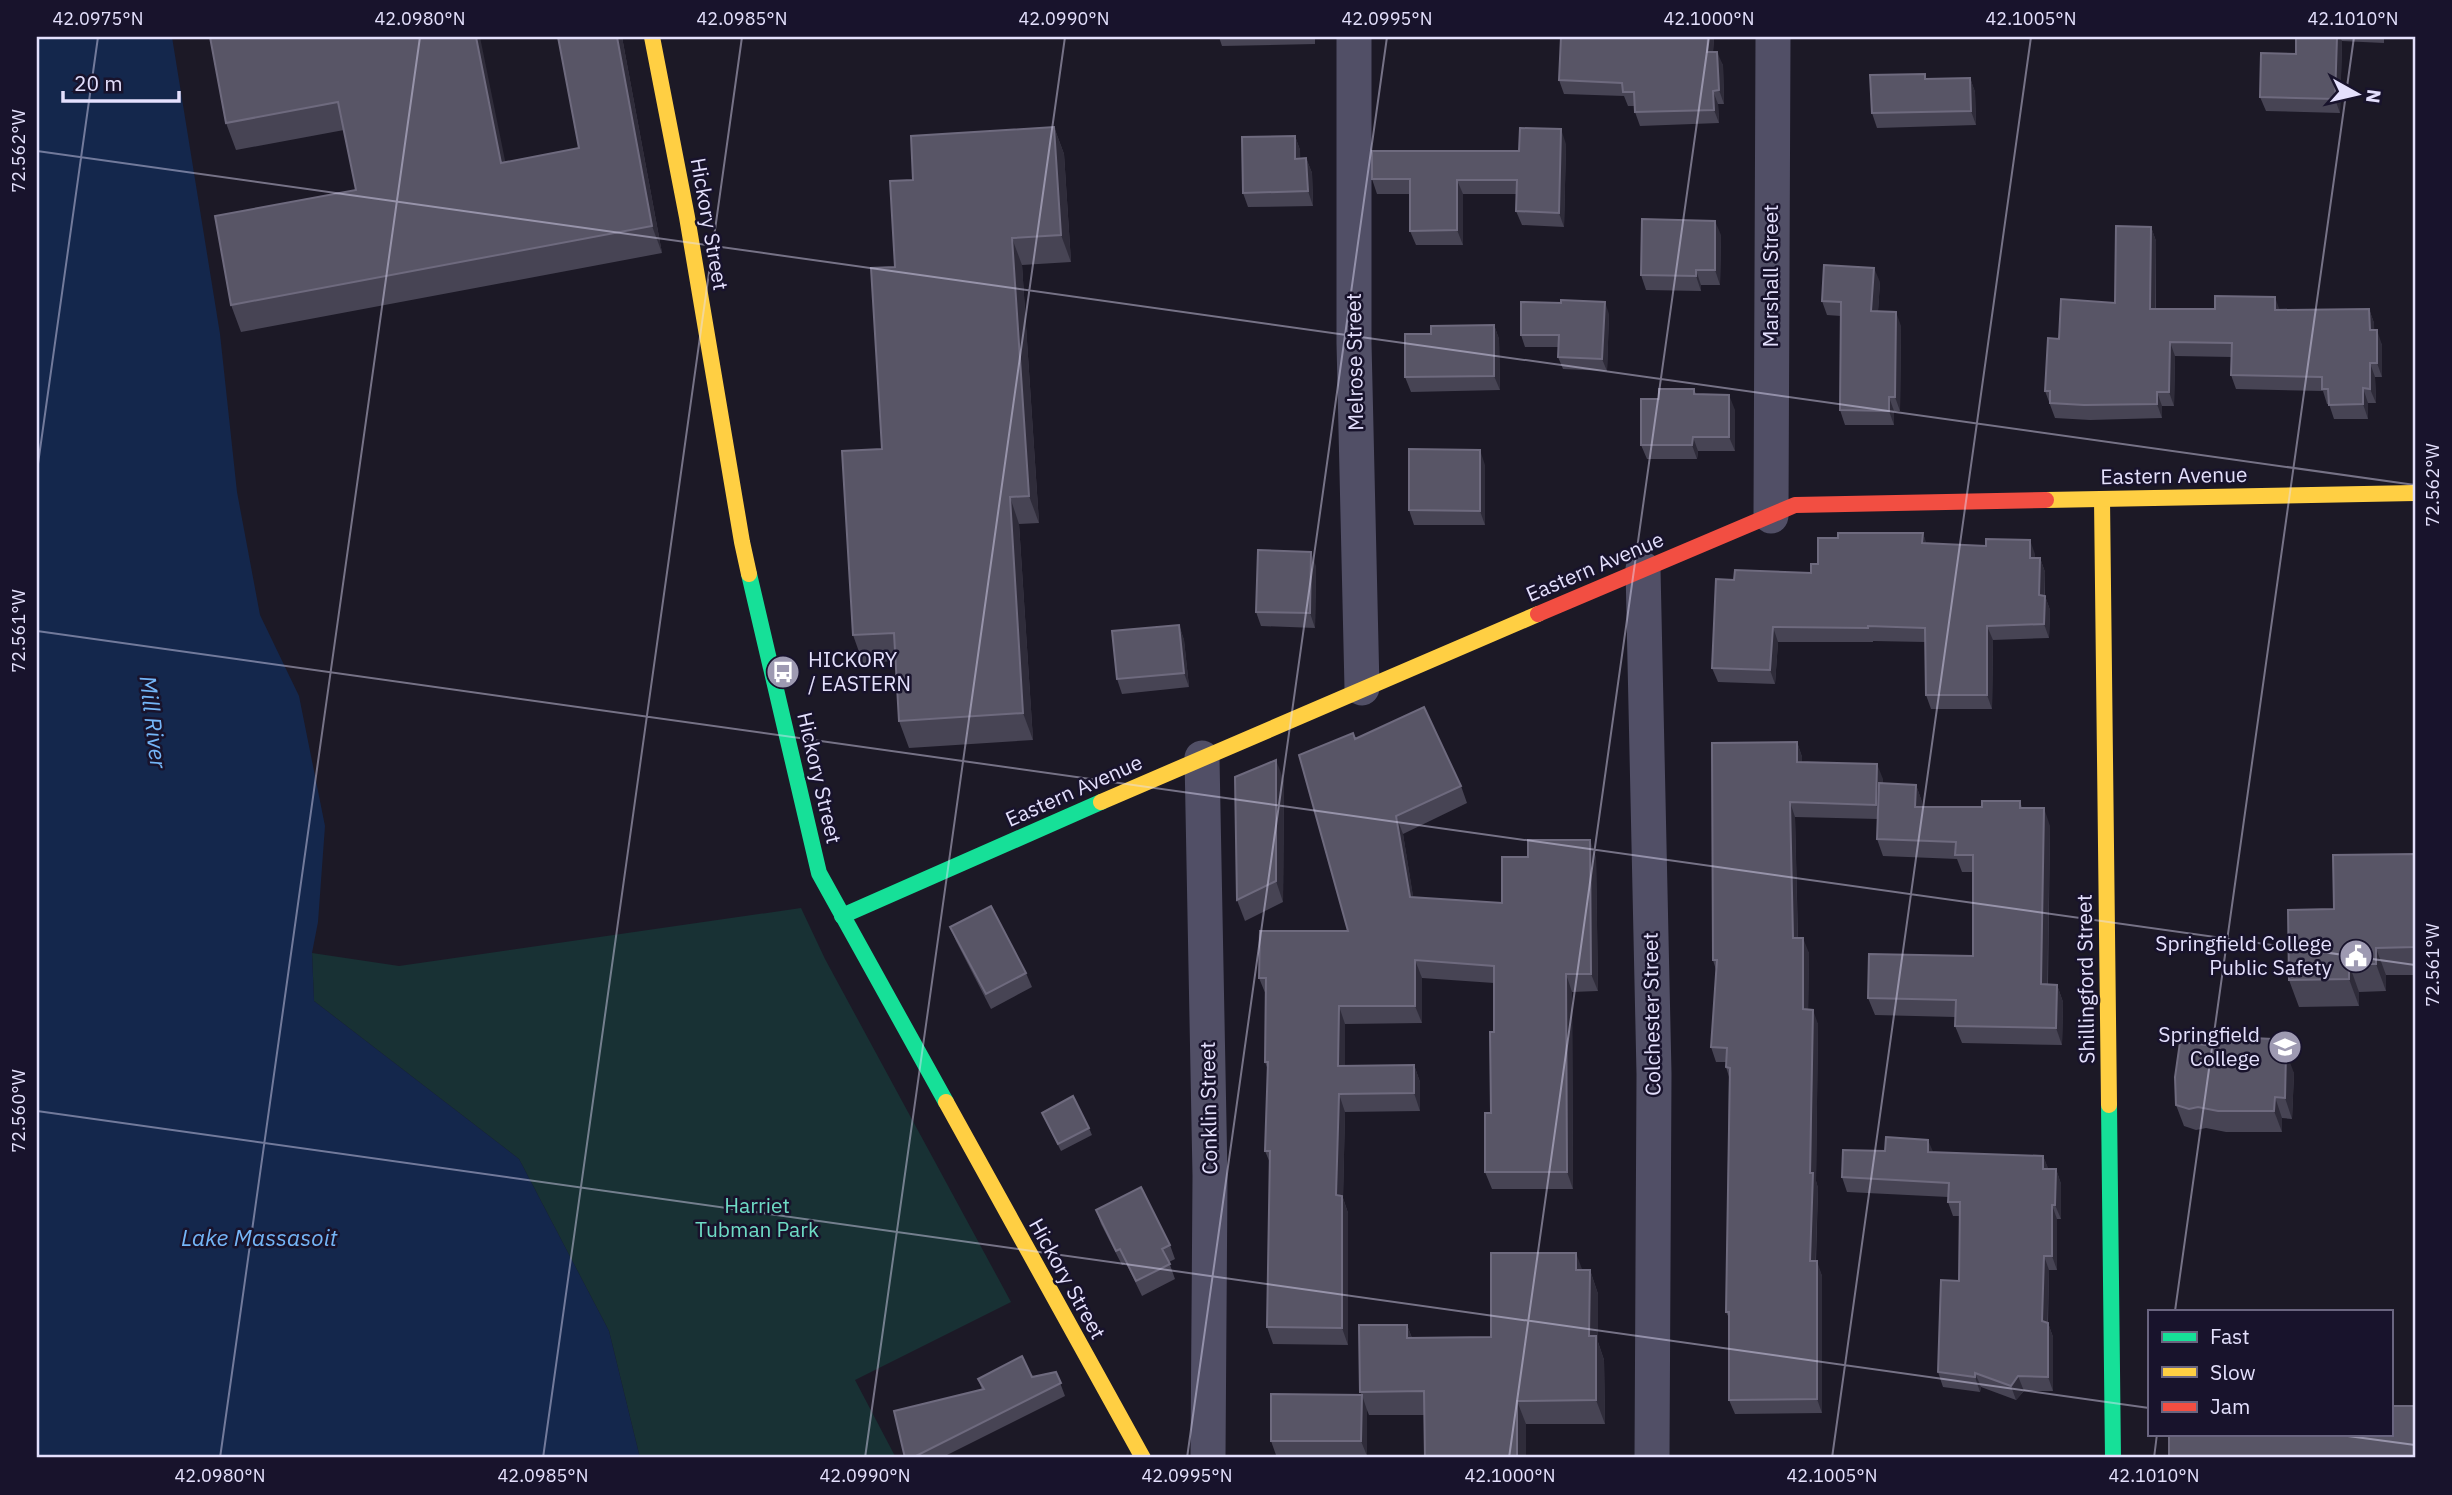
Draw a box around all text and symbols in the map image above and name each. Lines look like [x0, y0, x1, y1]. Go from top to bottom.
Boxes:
text: 42.0975°N [53, 7, 143, 30]
text: 42.0980°N [375, 7, 465, 30]
text: 42.0985°N [697, 7, 787, 30]
text: 42.0990°N [1019, 7, 1109, 30]
text: 42.0995°N [1342, 7, 1432, 30]
text: 42.1000°N [1664, 7, 1754, 30]
text: 42.1005°N [1986, 7, 2076, 30]
text: 42.1010°N [2308, 7, 2398, 30]
scale bar [63, 60, 178, 104]
north arrow [2322, 60, 2392, 130]
text: 20 m [74, 69, 123, 97]
text: N [2361, 88, 2387, 105]
text: 72.562°W [7, 109, 30, 193]
street label: Hickory Street [685, 155, 735, 292]
street label: Marshall Street [1756, 204, 1784, 348]
street label: Melrose Street [1339, 293, 1369, 431]
text: 72.562°W [2421, 443, 2444, 527]
street label: Eastern Avenue [2100, 460, 2248, 490]
street label: Eastern Avenue [1521, 524, 1668, 608]
text: 72.561°W [7, 589, 30, 673]
place label: HICKORY / EASTERN [808, 645, 911, 697]
bus stop icon: HICKORY / EASTERN [764, 653, 802, 691]
water label: Mill River [133, 674, 175, 771]
street label: Hickory Street [791, 709, 849, 846]
street label: Eastern Avenue [1001, 747, 1146, 833]
street label: Shillingford Street [2070, 894, 2100, 1064]
text: 72.561°W [2421, 923, 2444, 1007]
place label: Springfield College Public Safety [2155, 929, 2333, 981]
street label: Colchester Street [1636, 932, 1666, 1096]
public building icon: Springfield College Public Safety [2337, 937, 2375, 975]
place label: Springfield College [2158, 1020, 2260, 1072]
school or university icon: Springfield College [2266, 1028, 2304, 1066]
street label: Conklin Street [1193, 1041, 1223, 1175]
text: 72.560°W [7, 1069, 30, 1153]
park label: Harriet Tubman Park [695, 1191, 819, 1243]
street label: Hickory Street [1023, 1213, 1113, 1344]
water label: Lake Massasoit [181, 1222, 338, 1252]
legend [2148, 1310, 2392, 1436]
text: Fast [2210, 1322, 2250, 1350]
text: Slow [2210, 1358, 2256, 1386]
text: Jam [2210, 1392, 2250, 1420]
text: 42.0980°N [175, 1464, 265, 1487]
text: 42.0985°N [498, 1464, 588, 1487]
text: 42.0990°N [820, 1464, 910, 1487]
text: 42.0995°N [1142, 1464, 1232, 1487]
text: 42.1000°N [1465, 1464, 1555, 1487]
text: 42.1005°N [1787, 1464, 1877, 1487]
text: 42.1010°N [2109, 1464, 2199, 1487]

